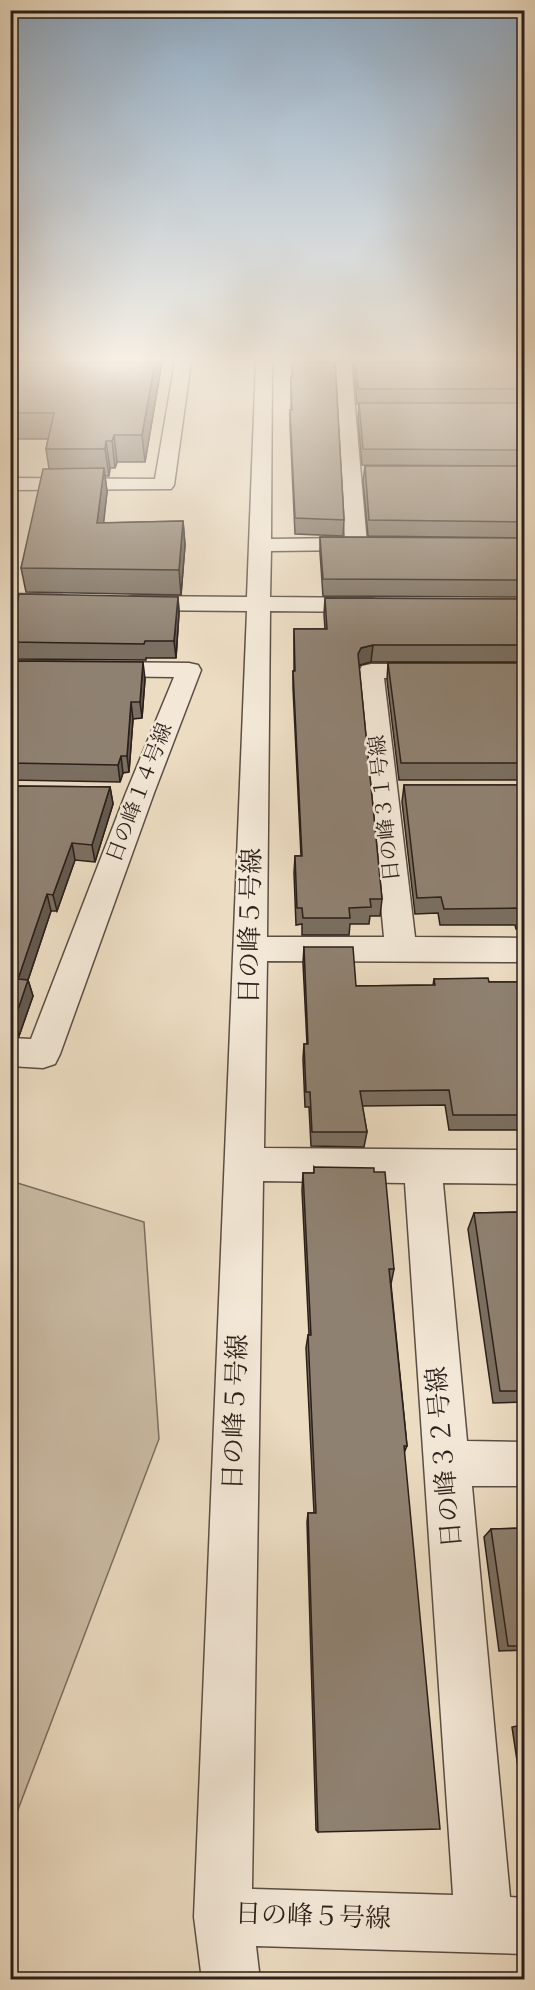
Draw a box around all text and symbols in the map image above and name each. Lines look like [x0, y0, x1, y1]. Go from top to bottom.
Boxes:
street label: 日の峰１４号線 [101, 719, 181, 867]
street label: 日の峰３１号線 [363, 733, 409, 883]
street label: 日の峰５号線 [232, 848, 272, 1004]
street label: 日の峰５号線 [216, 1333, 258, 1491]
street label: 日の峰３２号線 [420, 1365, 472, 1549]
street label: 日の峰５号線 [234, 1897, 392, 1939]

